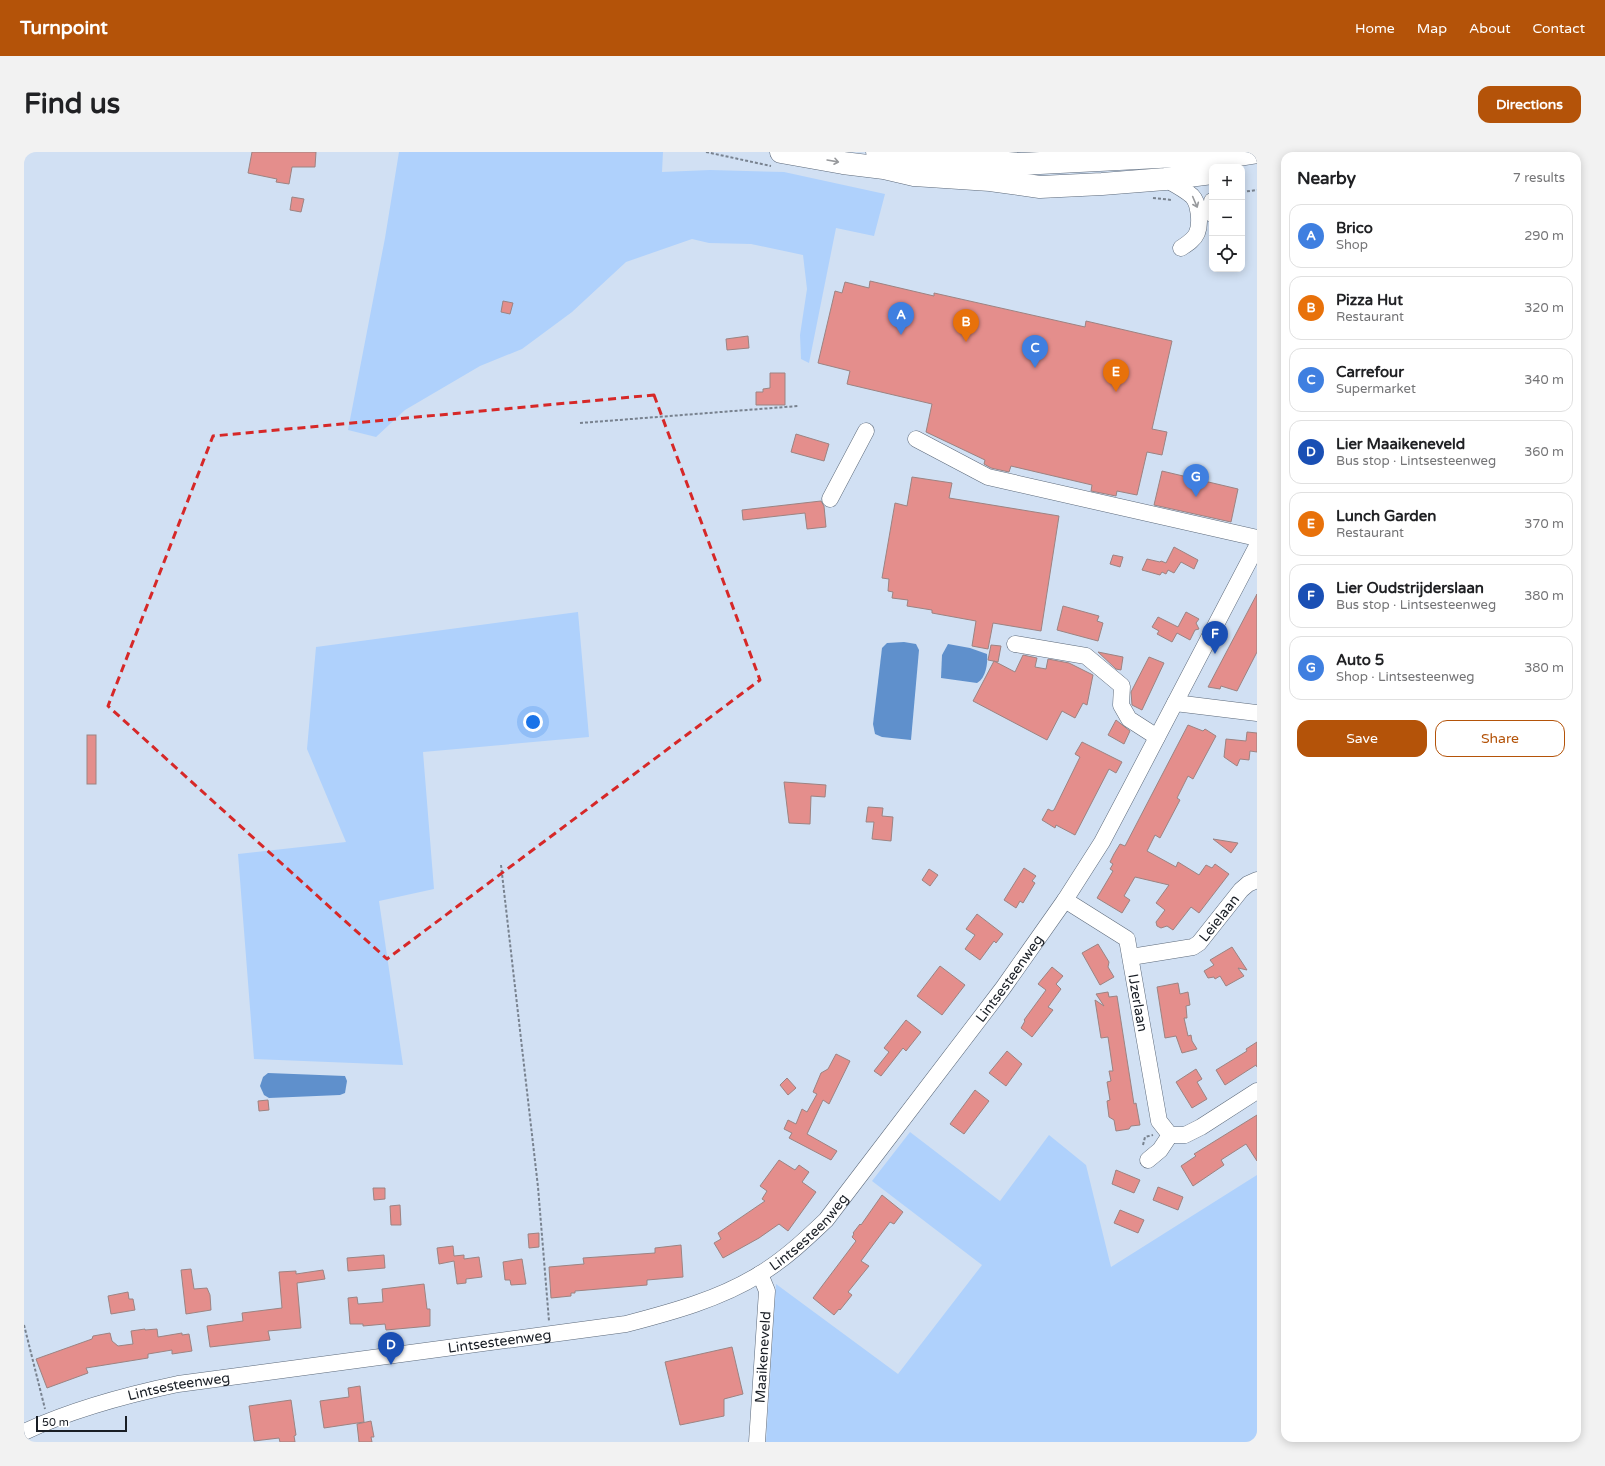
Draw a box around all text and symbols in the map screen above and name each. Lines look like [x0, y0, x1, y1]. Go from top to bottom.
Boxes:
text: Turnpoint [20, 17, 108, 39]
text: Home [1355, 20, 1395, 37]
text: Map [1417, 20, 1447, 37]
text: About [1469, 20, 1511, 37]
text: Contact [1533, 20, 1585, 37]
button: Directions [1478, 86, 1581, 123]
text: Find us [24, 87, 120, 121]
one-way arrow [826, 157, 839, 165]
map controls [1209, 164, 1245, 272]
button: + [1209, 164, 1245, 200]
text: Nearby [1297, 168, 1356, 189]
text: 7 results [1513, 170, 1565, 186]
one-way arrow [1191, 196, 1199, 208]
button: − [1209, 200, 1245, 236]
text: Brico [1336, 219, 1373, 237]
text: A [1306, 228, 1316, 244]
text: 290 m [1524, 228, 1564, 244]
button: locate [1209, 236, 1245, 272]
text: Shop [1336, 237, 1368, 253]
text: Pizza Hut [1336, 291, 1403, 309]
text: B [1306, 300, 1316, 316]
text: 320 m [1524, 300, 1564, 316]
pin: A [888, 302, 914, 335]
pin: B [953, 309, 979, 342]
text: Restaurant [1336, 309, 1404, 325]
pin: C [1022, 335, 1048, 368]
pin: E [1103, 359, 1129, 392]
text: Carrefour [1336, 363, 1404, 381]
text: C [1306, 372, 1316, 388]
text: 340 m [1524, 372, 1564, 388]
text: Supermarket [1336, 381, 1416, 397]
text: Lier Maaikeneveld [1336, 435, 1465, 453]
text: D [1306, 444, 1316, 460]
text: 360 m [1524, 444, 1564, 460]
text: Bus stop · Lintsesteenweg [1336, 453, 1496, 469]
pin: G [1183, 464, 1209, 497]
text: Lunch Garden [1336, 507, 1436, 525]
text: E [1307, 516, 1315, 532]
text: 370 m [1524, 516, 1564, 532]
text: Restaurant [1336, 525, 1404, 541]
text: Lier Oudstrijderslaan [1336, 579, 1484, 597]
text: F [1307, 588, 1315, 604]
text: 380 m [1524, 588, 1564, 604]
text: Bus stop · Lintsesteenweg [1336, 597, 1496, 613]
pin: F [1202, 621, 1228, 654]
text: Auto 5 [1336, 651, 1384, 669]
text: G [1306, 660, 1316, 676]
text: 380 m [1524, 660, 1564, 676]
text: Shop · Lintsesteenweg [1336, 669, 1474, 685]
your location [523, 712, 543, 732]
button: Save [1297, 720, 1427, 757]
button: Share [1435, 720, 1565, 757]
street label: Leielaan [1195, 891, 1243, 945]
street label: Lintsesteenweg [972, 931, 1047, 1026]
street label: IJzerlaan [1124, 973, 1151, 1033]
street label: Lintsesteenweg [766, 1190, 852, 1274]
street label: Maaikeneveld [752, 1311, 775, 1404]
street label: Lintsesteenweg [447, 1326, 552, 1357]
pin: D [378, 1332, 404, 1365]
street label: Lintsesteenweg [126, 1369, 231, 1404]
scale bar [36, 1414, 127, 1433]
text: 50 m [42, 1416, 69, 1429]

